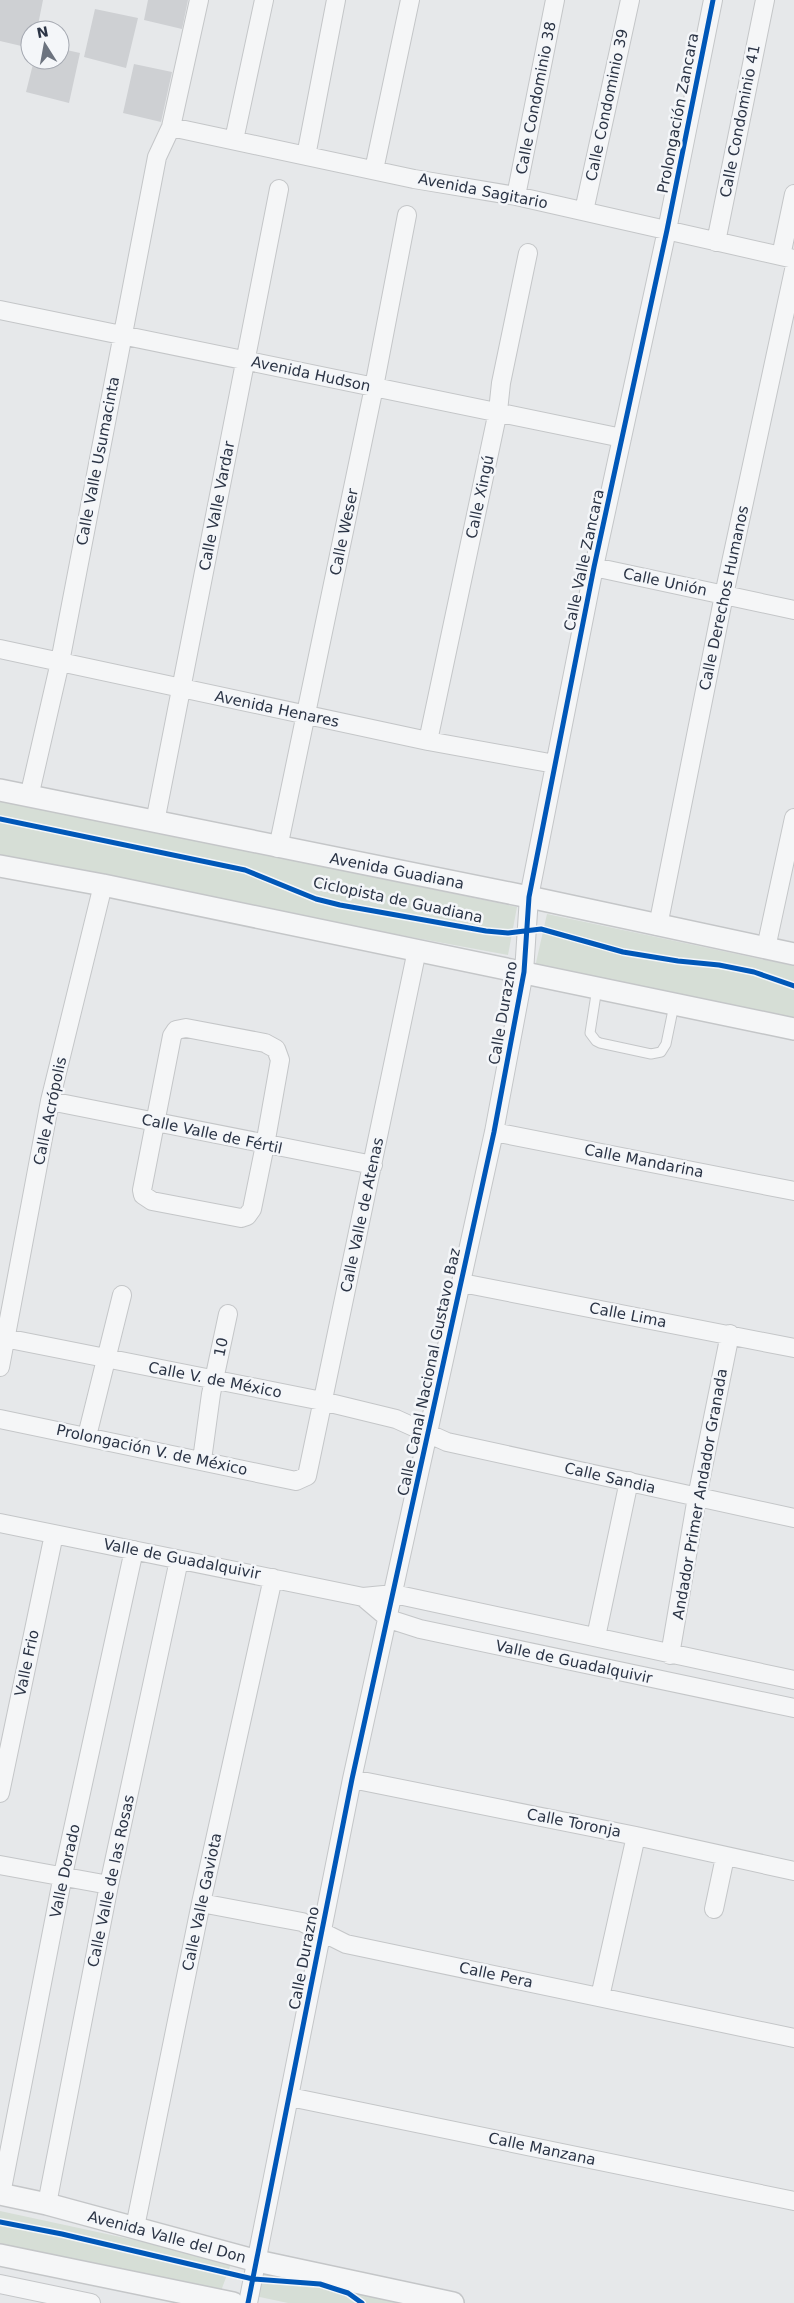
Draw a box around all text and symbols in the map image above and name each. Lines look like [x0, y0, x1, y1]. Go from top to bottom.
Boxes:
north arrow [20, 20, 70, 70]
street label: Calle Condominio 38 [512, 20, 560, 176]
text: N [35, 23, 50, 41]
street label: Calle Condominio 39 [582, 27, 632, 183]
street label: Prolongación Zancara [654, 31, 702, 195]
street label: Calle Condominio 41 [716, 43, 764, 199]
street label: Avenida Sagitario [417, 170, 549, 212]
street label: Avenida Hudson [250, 353, 372, 395]
street label: Calle Valle Usumacinta [73, 375, 123, 547]
street label: Calle Valle Vardar [196, 439, 239, 572]
street label: Calle Xingú [462, 454, 498, 540]
street label: Calle Weser [326, 486, 362, 577]
street label: Calle Valle Zancara [560, 488, 608, 632]
street label: Calle Derechos Humanos [696, 504, 752, 692]
street label: Calle Unión [621, 564, 709, 600]
street label: Avenida Henares [213, 687, 341, 731]
street label: Avenida Guadiana [328, 849, 466, 893]
street label: Ciclopista de Guadiana [312, 873, 484, 927]
street label: Calle Durazno [485, 960, 521, 1066]
street label: Calle Acrópolis [30, 1055, 70, 1167]
street label: Calle Valle de Fértil [140, 1110, 284, 1158]
street label: Calle Valle de Atenas [337, 1136, 387, 1294]
street label: Calle Mandarina [583, 1141, 705, 1181]
street label: Calle Canal Nacional Gustavo Baz [394, 1246, 464, 1498]
street label: Calle Lima [588, 1299, 668, 1331]
street label: 10 [210, 1336, 232, 1358]
street label: Calle V. de México [147, 1358, 283, 1402]
street label: Andador Primer Andador Granada [669, 1367, 731, 1621]
street label: Prolongación V. de México [55, 1421, 249, 1479]
street label: Calle Sandia [563, 1459, 657, 1497]
street label: Valle de Guadalquivir [102, 1535, 263, 1583]
street label: Valle Frio [11, 1628, 43, 1698]
street label: Valle de Guadalquivir [494, 1637, 655, 1688]
street label: Calle Valle de las Rosas [84, 1793, 138, 1969]
street label: Calle Toronja [525, 1805, 623, 1841]
street label: Valle Dorado [46, 1822, 84, 1920]
street label: Calle Valle Gaviota [179, 1831, 225, 1973]
street label: Calle Durazno [285, 1905, 323, 2011]
street label: Calle Pera [457, 1958, 535, 1992]
street label: Calle Manzana [487, 2129, 597, 2169]
street label: Avenida Valle del Don [86, 2207, 248, 2267]

